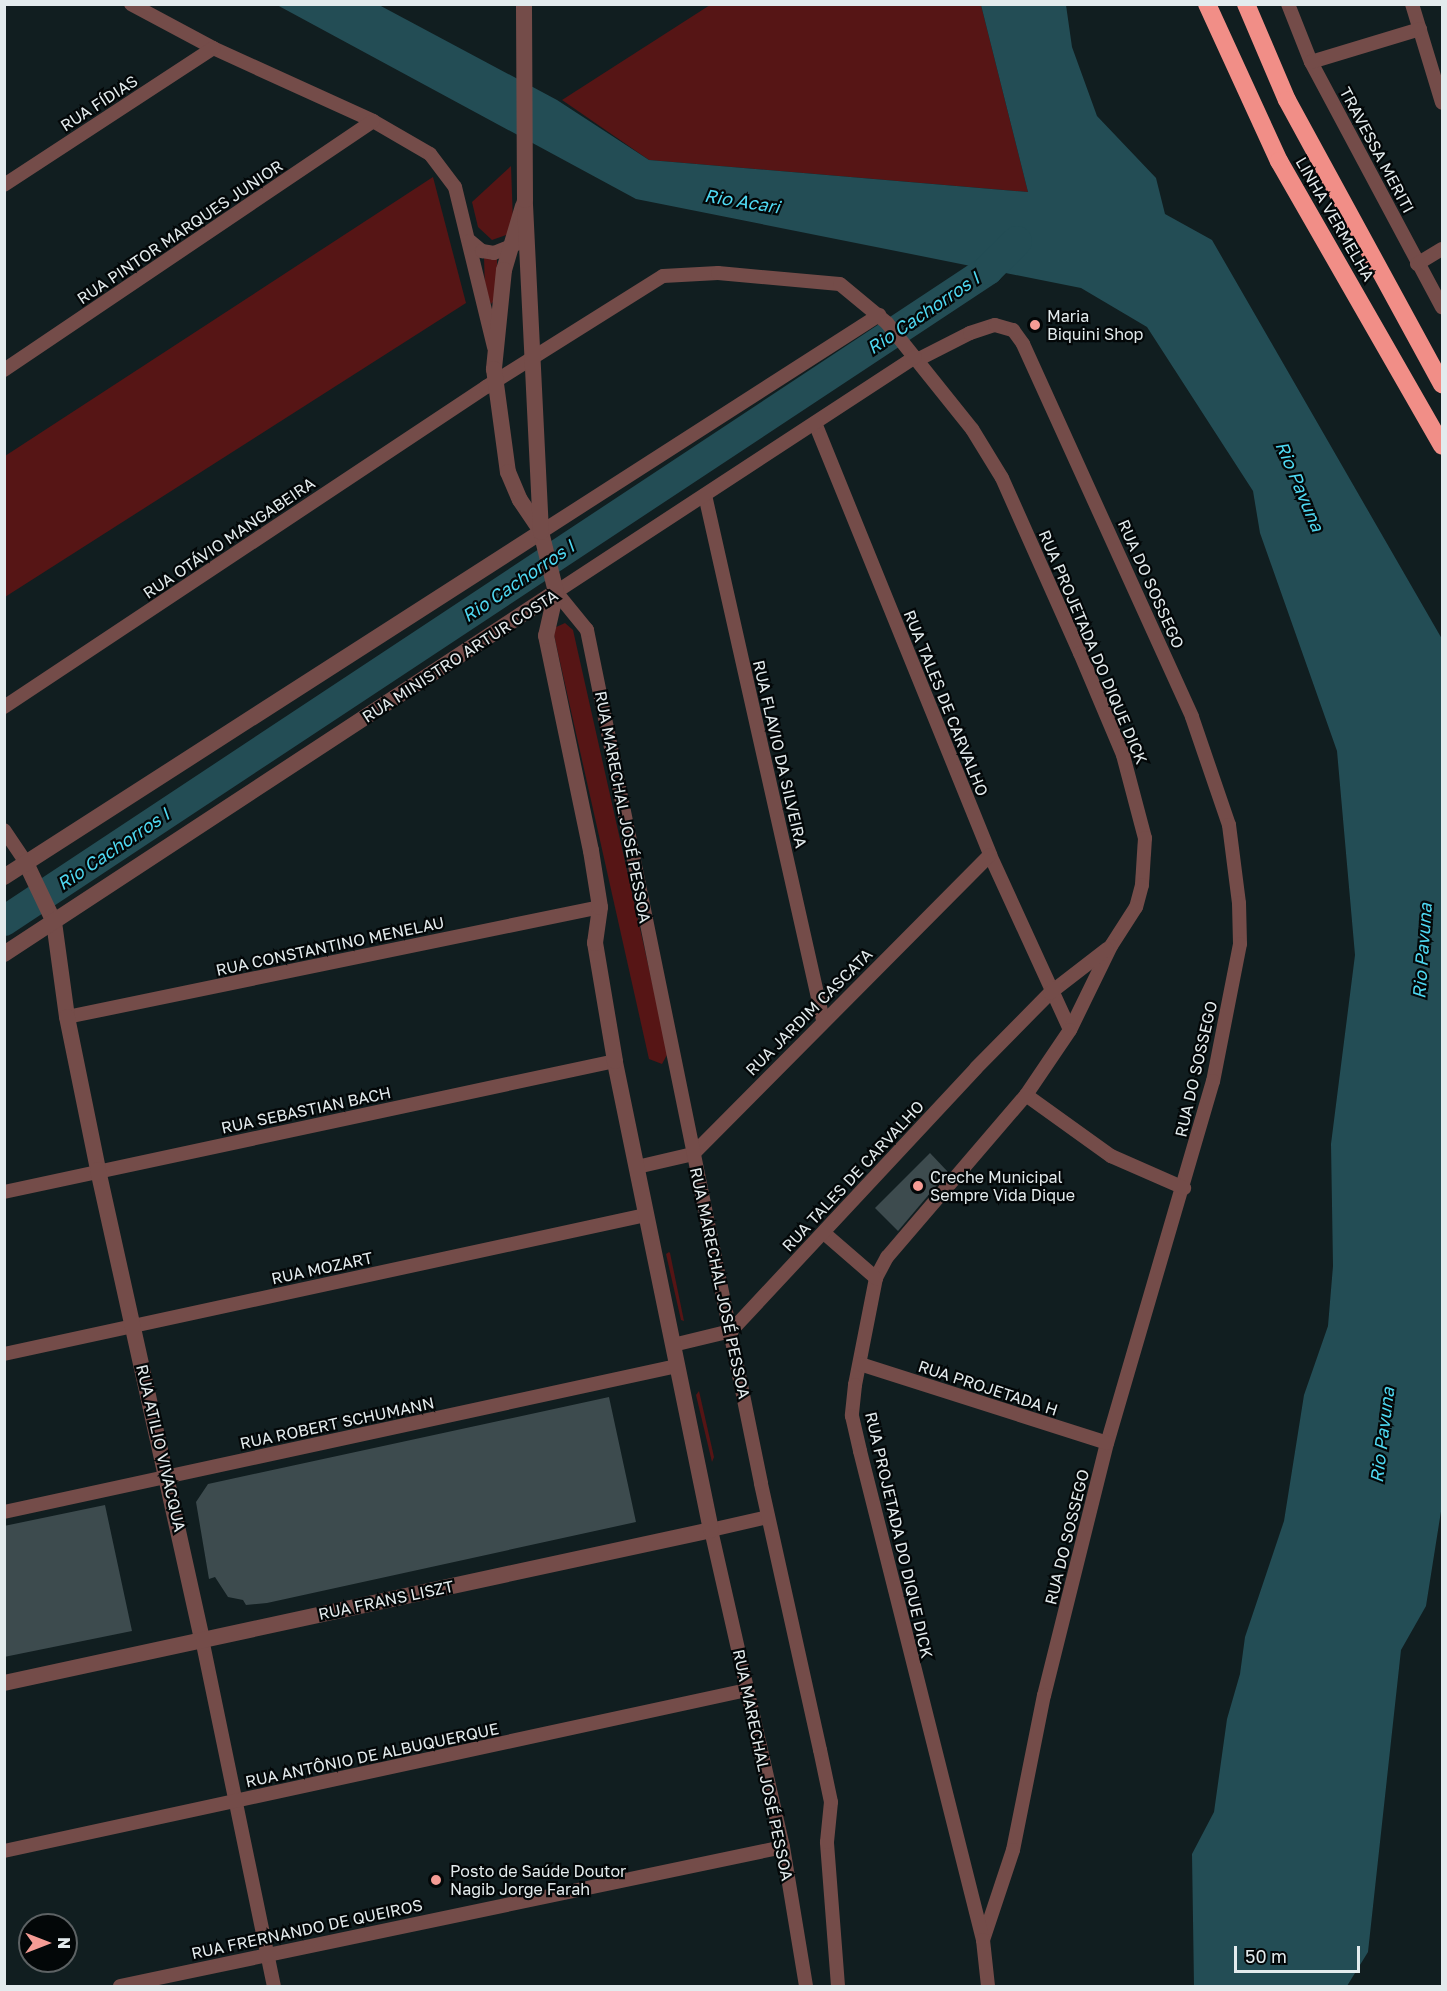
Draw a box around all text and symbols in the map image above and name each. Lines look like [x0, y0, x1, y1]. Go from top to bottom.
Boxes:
street label: RUA FÍDIAS [57, 71, 141, 135]
street label: TRAVESSA MERITI [1336, 84, 1418, 216]
street label: LINHA VERMELHA [1292, 154, 1378, 284]
street label: RUA PINTOR MARQUES JUNIOR [74, 156, 286, 308]
water label: Rio Acari [703, 184, 781, 218]
water label: Rio Cachorros I [863, 267, 983, 359]
place label: Maria Biquini Shop [1047, 306, 1143, 344]
marker: Maria Biquini Shop [1028, 318, 1042, 332]
water label: Rio Pavuna [1271, 438, 1329, 534]
street label: RUA OTÁVIO MANGABEIRA [139, 473, 319, 603]
street label: RUA DO SOSSEGO [1114, 517, 1188, 651]
street label: RUA PROJETADA DO DIQUE DICK [1035, 527, 1151, 767]
water label: Rio Cachorros I [458, 535, 578, 627]
street label: RUA MINISTRO ARTUR COSTA [359, 585, 561, 727]
street label: RUA TALES DE CARVALHO [900, 607, 992, 799]
street label: RUA FLAVIO DA SILVEIRA [749, 658, 811, 850]
street label: RUA MARECHAL JOSÉ PESSOA [591, 689, 655, 925]
water label: Rio Cachorros I [53, 803, 173, 895]
water label: Rio Pavuna [1408, 902, 1436, 1000]
street label: RUA CONSTANTINO MENELAU [214, 912, 446, 980]
street label: RUA JARDIM CASCATA [742, 945, 876, 1079]
street label: RUA DO SOSSEGO [1171, 999, 1221, 1139]
street label: RUA SEBASTIAN BACH [219, 1083, 393, 1137]
street label: RUA TALES DE CARVALHO [778, 1097, 928, 1255]
street label: RUA MARECHAL JOSÉ PESSOA [686, 1165, 754, 1401]
place label: Creche Municipal Sempre Vida Dique [930, 1167, 1075, 1205]
marker: Creche Municipal Sempre Vida Dique [911, 1179, 925, 1193]
street label: RUA MOZART [270, 1248, 374, 1288]
street label: RUA PROJETADA H [916, 1356, 1060, 1420]
street label: RUA ATILIO VIVACQUA [132, 1362, 190, 1534]
water label: Rio Pavuna [1365, 1386, 1399, 1484]
street label: RUA ROBERT SCHUMANN [238, 1393, 436, 1453]
street label: RUA PROJETADA DO DIQUE DICK [861, 1410, 937, 1660]
street label: RUA DO SOSSEGO [1041, 1467, 1093, 1607]
street label: RUA FRANS LISZT [317, 1576, 455, 1624]
street label: RUA MARECHAL JOSÉ PESSOA [729, 1647, 797, 1883]
street label: RUA ANTÔNIO DE ALBUQUERQUE [244, 1719, 500, 1791]
place label: Posto de Saúde Doutor Nagib Jorge Farah [450, 1861, 626, 1899]
marker: Posto de Saúde Doutor Nagib Jorge Farah [427, 1871, 445, 1889]
street label: RUA FRERNANDO DE QUEIROS [190, 1895, 424, 1963]
north arrow [18, 1913, 78, 1973]
scale bar [1237, 1934, 1363, 1972]
text: N [54, 1937, 74, 1949]
text: 50 m [1245, 1945, 1287, 1967]

